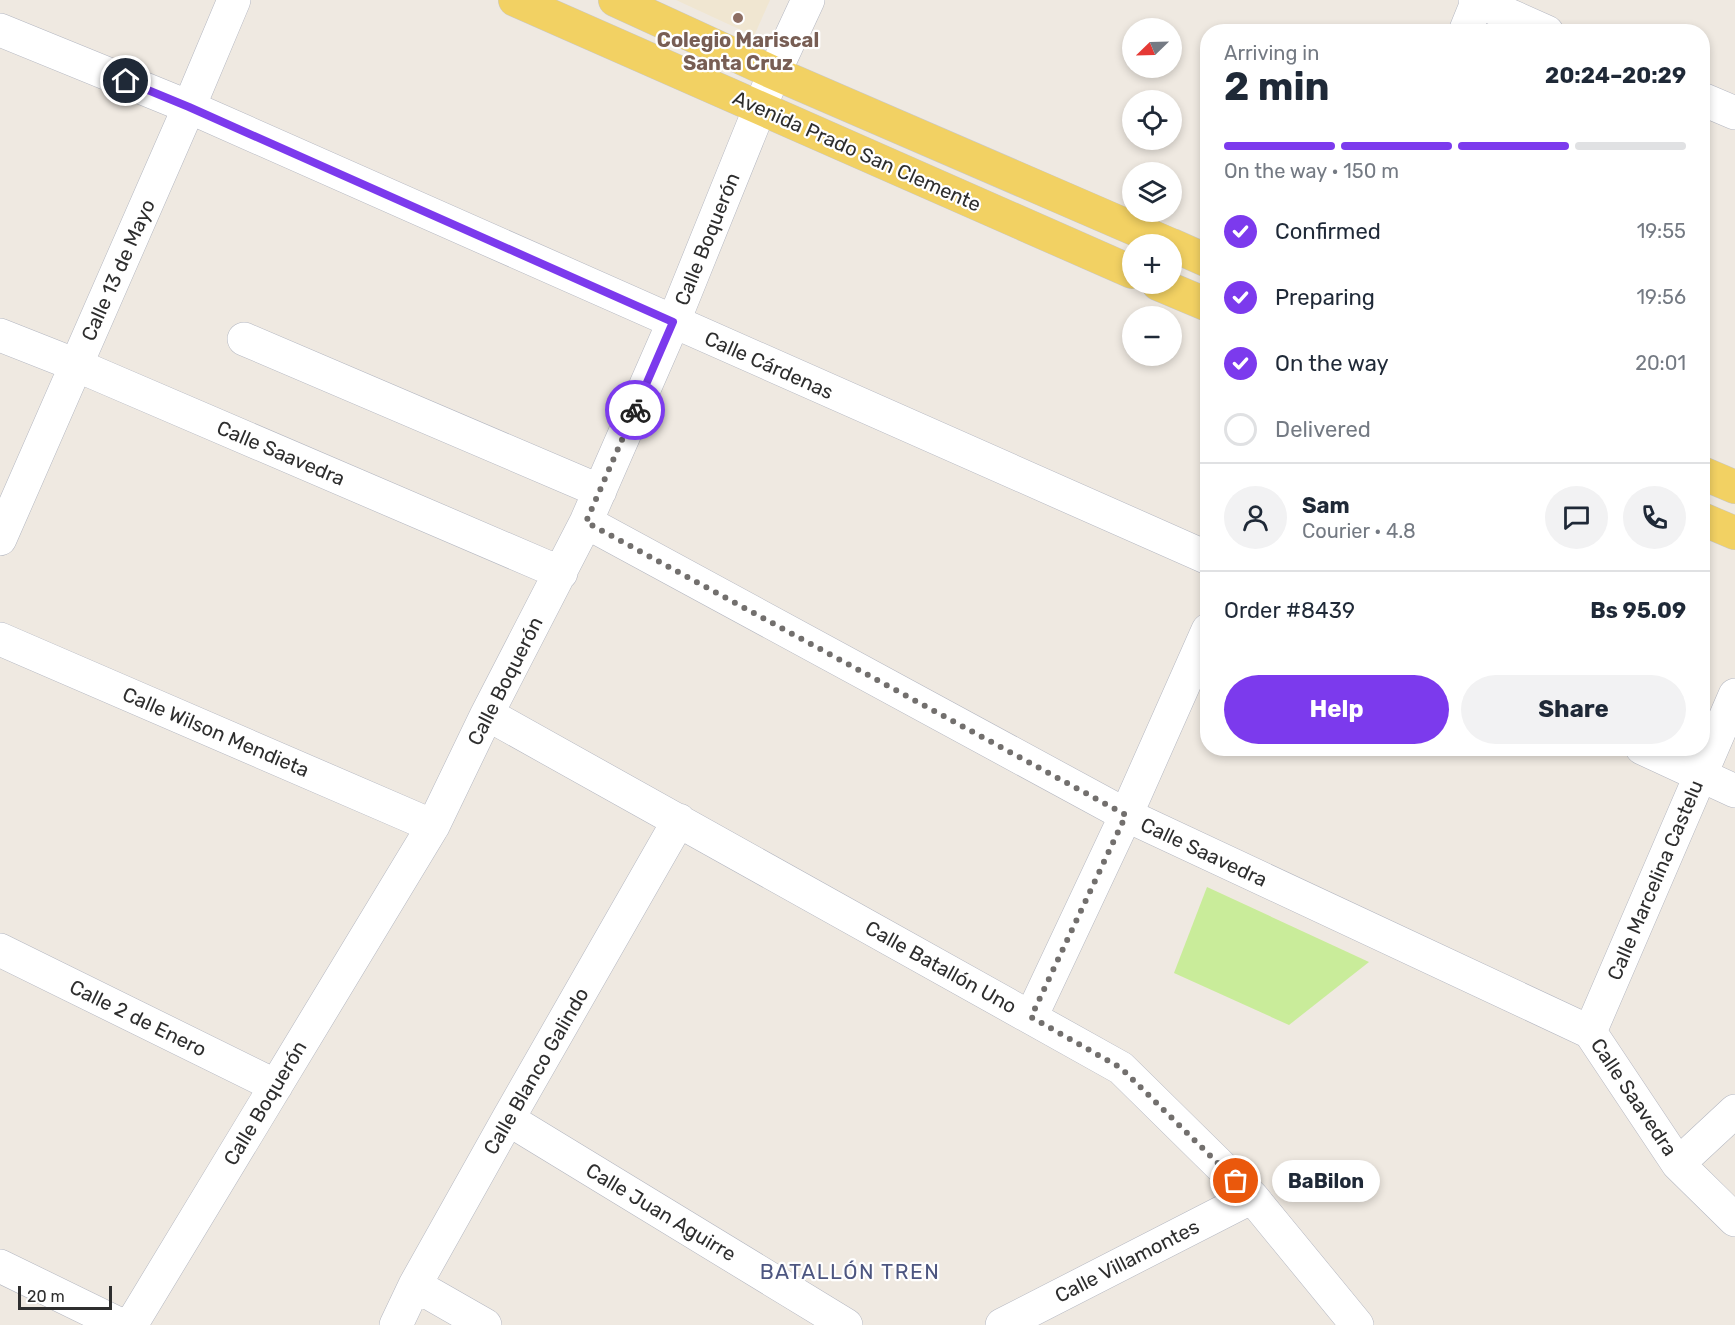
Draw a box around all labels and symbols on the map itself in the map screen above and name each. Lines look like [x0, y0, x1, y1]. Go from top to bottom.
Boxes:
marker: Colegio Mariscal Santa Cruz [731, 11, 745, 25]
north arrow [1122, 18, 1182, 78]
place label: Colegio Mariscal Santa Cruz [657, 28, 819, 75]
pin [100, 55, 151, 106]
street label: Avenida Prado San Clemente [729, 85, 985, 217]
street label: Calle Boquerón [669, 169, 745, 309]
street label: Calle 13 de Mayo [76, 195, 160, 345]
street label: Calle Cárdenas [701, 326, 837, 404]
courier [605, 380, 665, 440]
street label: Calle Saavedra [213, 415, 349, 491]
street label: Calle Boquerón [462, 613, 548, 749]
street label: Calle Wilson Mendieta [119, 682, 313, 782]
street label: Calle Marcelina Castelu [1602, 776, 1708, 984]
street label: Calle Saavedra [1137, 812, 1271, 892]
street label: Calle Batallón Uno [861, 915, 1021, 1019]
street label: Calle 2 de Enero [66, 975, 210, 1061]
street label: Calle Blanco Galindo [478, 983, 594, 1159]
street label: Calle Saavedra [1586, 1034, 1682, 1160]
street label: Calle Boquerón [218, 1036, 312, 1170]
pin [1210, 1155, 1261, 1206]
street label: Calle Juan Aguirre [582, 1158, 740, 1266]
callout: BaBilon [1272, 1160, 1380, 1202]
street label: Calle Villamontes [1051, 1214, 1203, 1308]
district label: BATALLÓN TREN [760, 1259, 940, 1284]
scale bar [18, 1283, 112, 1310]

